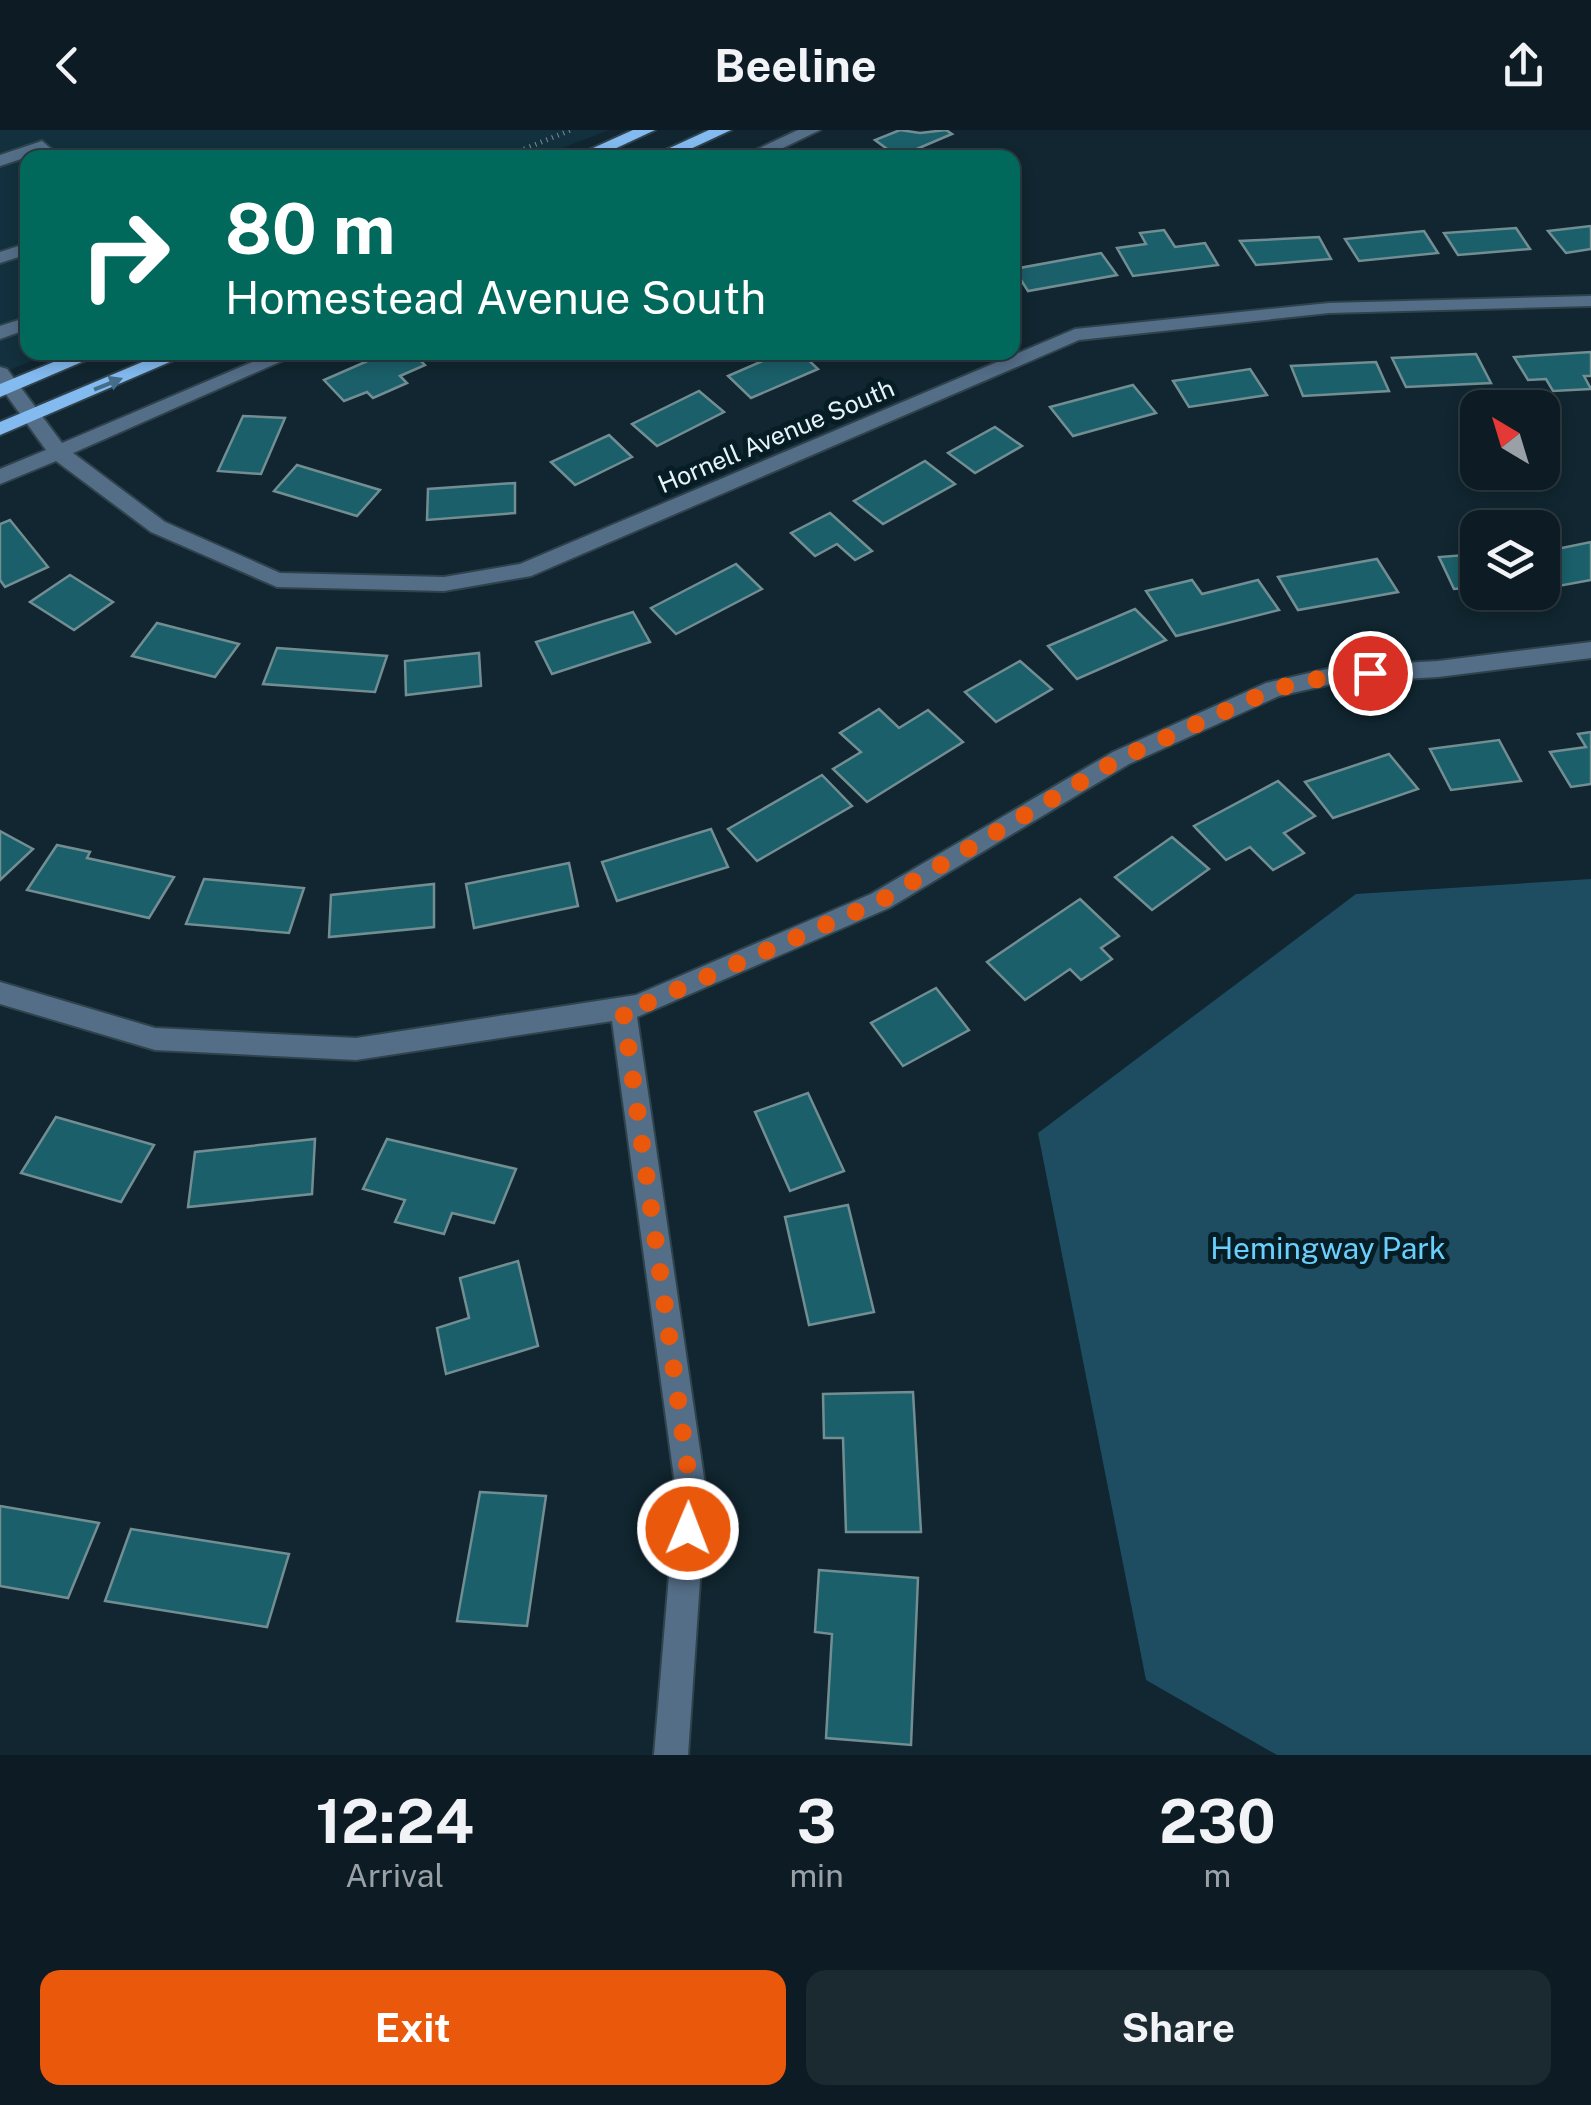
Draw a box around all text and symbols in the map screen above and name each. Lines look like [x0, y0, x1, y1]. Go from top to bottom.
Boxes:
icon: back [40, 38, 95, 93]
icon: share [1496, 38, 1551, 93]
text: Beeline [714, 39, 877, 92]
text: 80 m [225, 187, 395, 270]
icon: right [60, 190, 190, 320]
text: Homestead Avenue South [225, 271, 766, 324]
street label: Hornell Avenue South [653, 373, 899, 499]
one-way arrow [93, 375, 123, 391]
north arrow [1460, 390, 1560, 490]
map controls [1460, 390, 1560, 610]
button: layers [1460, 510, 1560, 610]
pin [1328, 631, 1413, 716]
icon: arrive [1343, 646, 1398, 701]
park label: Hemingway Park [1210, 1230, 1446, 1266]
position arrow [636, 1477, 740, 1581]
text: 12:24 [315, 1786, 474, 1857]
text: 3 [797, 1786, 837, 1857]
text: 230 [1159, 1786, 1276, 1857]
text: Arrival [345, 1857, 444, 1894]
text: min [789, 1857, 844, 1894]
text: m [1203, 1857, 1231, 1894]
button: Exit [40, 1970, 786, 2085]
button: Share [806, 1970, 1551, 2085]

